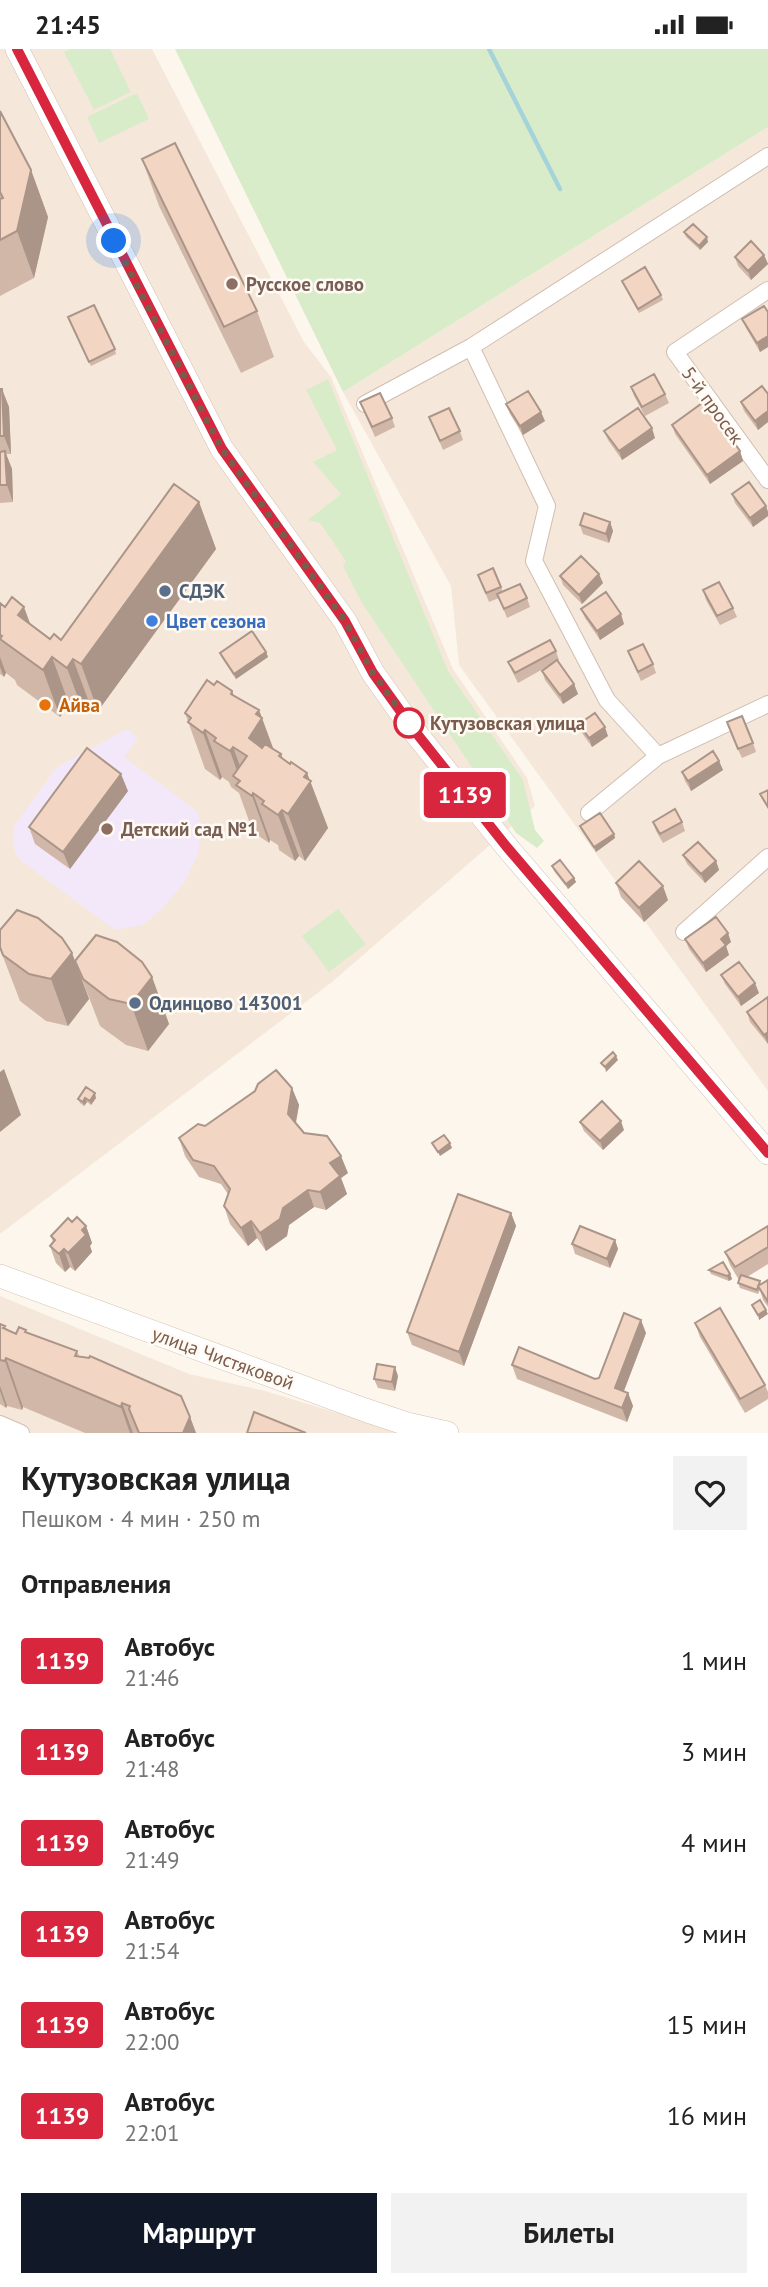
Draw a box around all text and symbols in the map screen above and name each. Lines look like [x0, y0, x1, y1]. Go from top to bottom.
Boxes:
text: 21:45 [35, 8, 101, 41]
your location [96, 223, 131, 258]
place label: Русское слово [246, 272, 364, 296]
marker: Русское слово [224, 276, 240, 292]
street label: 5-й просек [677, 361, 749, 449]
place label: СДЭК [179, 579, 225, 603]
marker: СДЭК [157, 583, 173, 599]
place label: Цвет сезона [166, 609, 266, 633]
marker: Цвет сезона [144, 613, 160, 629]
place label: Айва [59, 693, 100, 717]
marker: Айва [37, 697, 53, 713]
marker: Кутузовская улица [394, 708, 424, 738]
place label: Кутузовская улица [430, 711, 585, 735]
line badge: 1139 [416, 772, 514, 818]
text: 1139 [438, 779, 492, 810]
place label: Детский сад №1 [121, 817, 258, 841]
marker: Детский сад №1 [99, 821, 115, 837]
place label: Одинцово 143001 [149, 991, 303, 1015]
marker: Одинцово 143001 [127, 995, 143, 1011]
street label: улица Чистяковой [149, 1321, 297, 1395]
text: Кутузовская улица [21, 1456, 291, 1499]
button: heart [673, 1456, 747, 1530]
text: Пешком · 4 мин · 250 m [21, 1504, 260, 1533]
text: Отправления [21, 1567, 171, 1600]
text: Автобус [124, 1630, 215, 1663]
text: 1 мин [681, 1644, 747, 1677]
text: 1139 [35, 1645, 89, 1676]
text: 21:46 [124, 1663, 180, 1692]
text: Автобус [124, 1721, 215, 1754]
text: 3 мин [681, 1735, 747, 1768]
text: 1139 [35, 1736, 89, 1767]
text: 21:48 [124, 1754, 180, 1783]
text: Автобус [124, 1812, 215, 1845]
text: 4 мин [681, 1826, 747, 1859]
text: 1139 [35, 1827, 89, 1858]
text: 21:49 [124, 1845, 180, 1874]
text: Автобус [124, 1903, 215, 1936]
text: 9 мин [681, 1917, 747, 1950]
text: 1139 [35, 1918, 89, 1949]
text: 21:54 [124, 1936, 180, 1965]
text: Автобус [124, 1994, 215, 2027]
text: 15 мин [667, 2008, 747, 2041]
text: 1139 [35, 2009, 89, 2040]
text: 22:00 [124, 2027, 180, 2056]
text: Автобус [124, 2085, 215, 2118]
text: 16 мин [667, 2099, 747, 2132]
text: 1139 [35, 2100, 89, 2131]
text: 22:01 [124, 2118, 180, 2147]
button: Маршрут [21, 2193, 377, 2273]
button: Билеты [391, 2193, 747, 2273]

